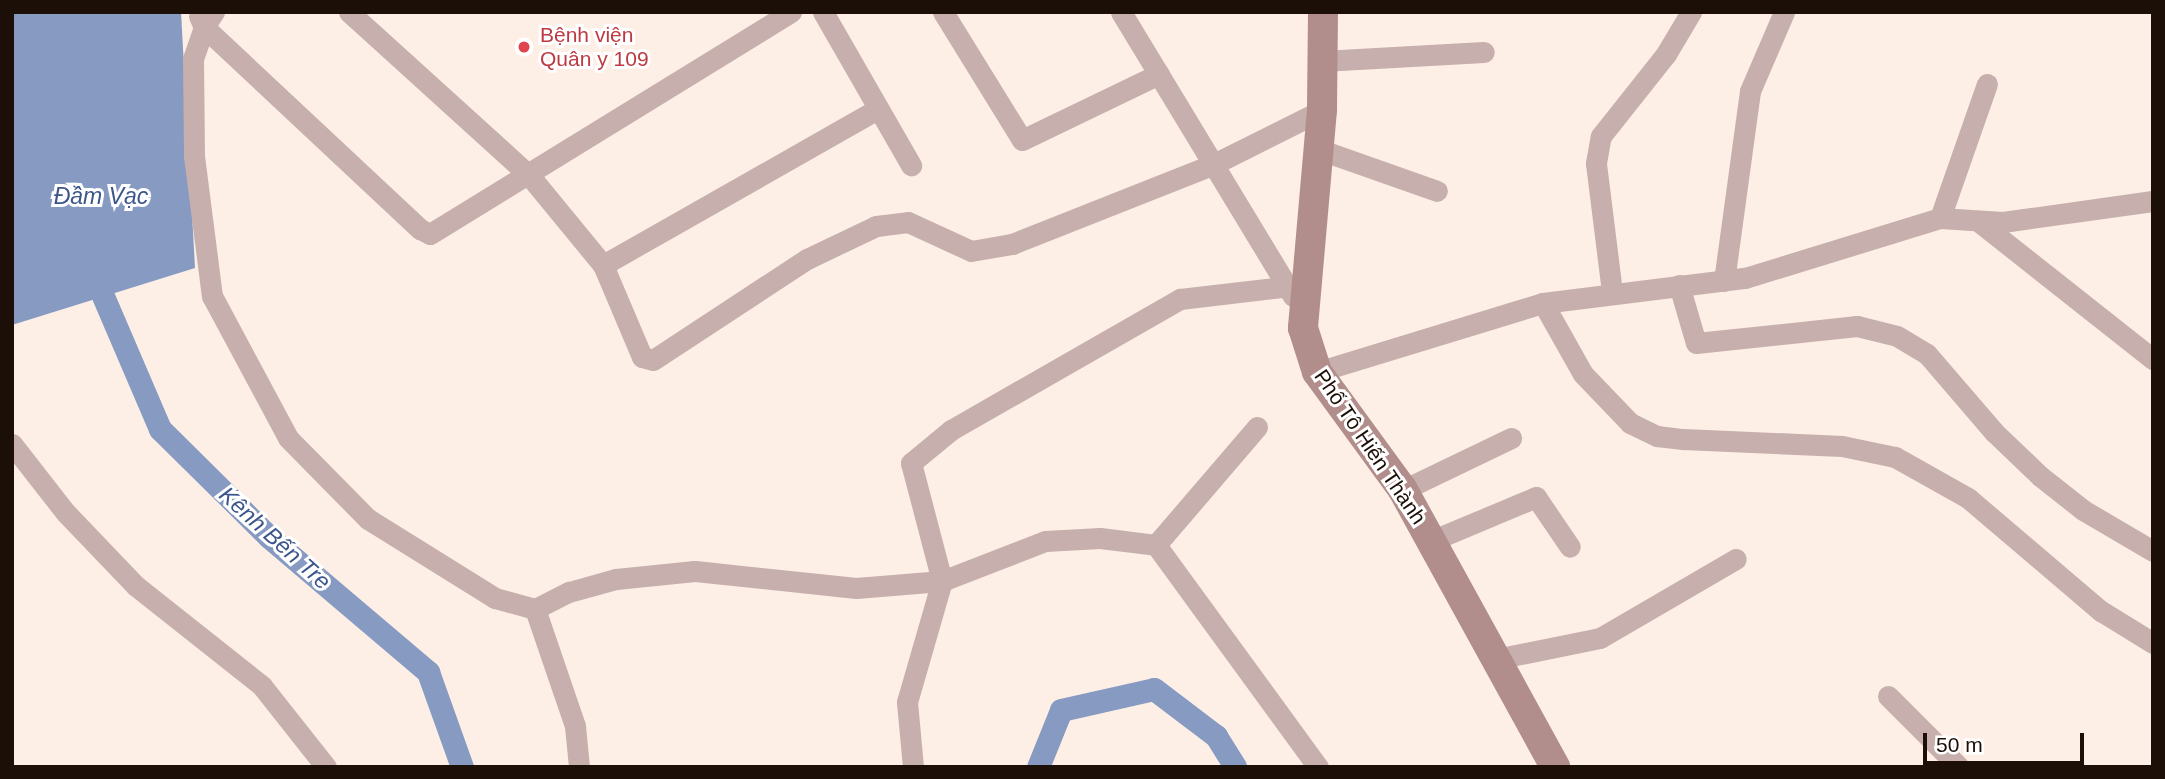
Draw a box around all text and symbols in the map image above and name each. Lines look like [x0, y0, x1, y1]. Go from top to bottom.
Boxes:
place label: Bệnh viện Quân y 109 [540, 22, 649, 72]
marker: Bệnh viện Quân y 109 [514, 37, 534, 57]
water label: Đầm Vạc [54, 182, 148, 210]
street label: Phố Tô Hiến Thành [1309, 364, 1431, 530]
water label: Kênh Bến Tre [214, 481, 336, 595]
scale bar [1927, 720, 2088, 764]
text: 50 m [1936, 733, 1983, 756]

